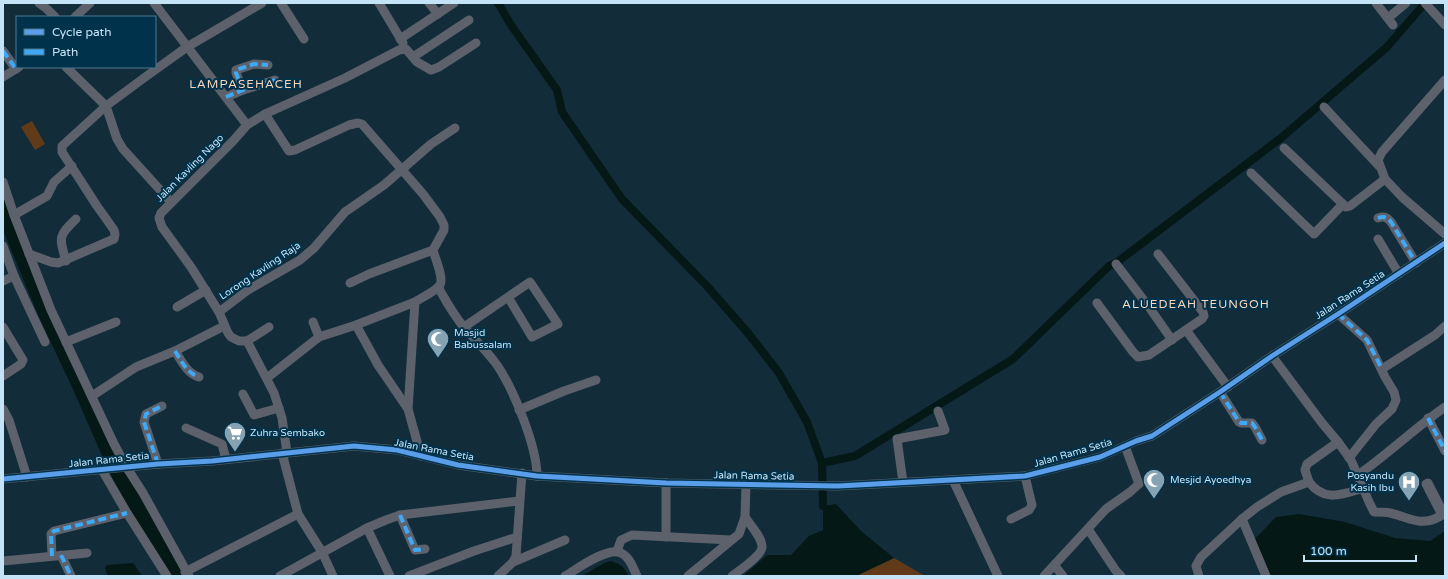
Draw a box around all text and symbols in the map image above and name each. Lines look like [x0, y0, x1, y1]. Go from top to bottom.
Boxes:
legend [16, 16, 156, 68]
text: Cycle path [52, 25, 111, 39]
text: Path [52, 45, 78, 59]
district label: LAMPASEHACEH [189, 77, 303, 91]
street label: Jalan Kavling Nago [154, 132, 226, 204]
street label: Lorong Kavling Raja [217, 239, 303, 303]
street label: Jalan Rama Setia [1313, 268, 1387, 322]
district label: ALUEDEAH TEUNGOH [1122, 297, 1270, 311]
mosque icon: Masjid Babussalam [425, 326, 451, 359]
place label: Masjid Babussalam [454, 327, 511, 351]
supermarket icon: Zuhra Sembako [222, 420, 248, 453]
place label: Zuhra Sembako [250, 427, 325, 439]
street label: Jalan Rama Setia [393, 436, 475, 464]
street label: Jalan Rama Setia [1032, 436, 1114, 470]
street label: Jalan Rama Setia [68, 450, 150, 470]
mosque icon: Mesjid Ayoedhya [1141, 467, 1167, 500]
street label: Jalan Rama Setia [713, 469, 795, 483]
hospital icon: Posyandu Kasih Ibu [1396, 469, 1422, 502]
place label: Posyandu Kasih Ibu [1347, 470, 1394, 494]
place label: Mesjid Ayoedhya [1170, 474, 1251, 486]
scale bar [1304, 537, 1416, 563]
text: 100 m [1310, 544, 1347, 558]

